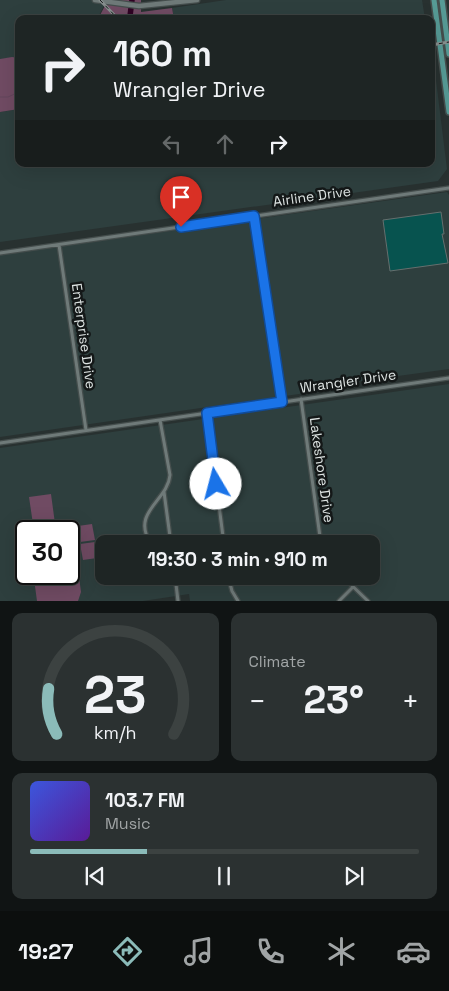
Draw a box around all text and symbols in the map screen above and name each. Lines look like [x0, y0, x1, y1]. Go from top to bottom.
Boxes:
text: 160 m [113, 32, 212, 76]
icon: right [30, 35, 95, 100]
text: Wrangler Drive [113, 75, 265, 103]
icon: left [158, 130, 186, 158]
icon: ahead [211, 130, 239, 158]
icon: right [264, 130, 292, 158]
pin [160, 176, 202, 227]
street label: Airline Drive [272, 182, 352, 210]
icon: arrive [167, 183, 195, 211]
street label: Enterprise Drive [68, 282, 100, 390]
street label: Wrangler Drive [299, 365, 397, 397]
street label: Lakeshore Drive [306, 416, 338, 524]
position arrow [189, 457, 241, 509]
speed limit sign: 30 [15, 520, 80, 585]
text: 19:30 · 3 min · 910 m [147, 547, 328, 572]
text: Climate [249, 651, 306, 672]
text: 23 [84, 662, 147, 728]
text: 23° [303, 676, 364, 724]
text: − [249, 683, 266, 719]
text: + [402, 683, 419, 719]
text: km/h [94, 721, 137, 744]
text: 103.7 FM [105, 788, 185, 813]
text: Music [105, 813, 151, 834]
icon: previous [81, 862, 109, 890]
icon: pause [210, 862, 238, 890]
icon: next [340, 862, 368, 890]
icon: directions [110, 934, 145, 969]
icon: music [181, 934, 216, 969]
icon: phone [253, 934, 288, 969]
icon: climate [324, 934, 359, 969]
icon: car [396, 934, 431, 969]
text: 19:27 [18, 937, 73, 965]

